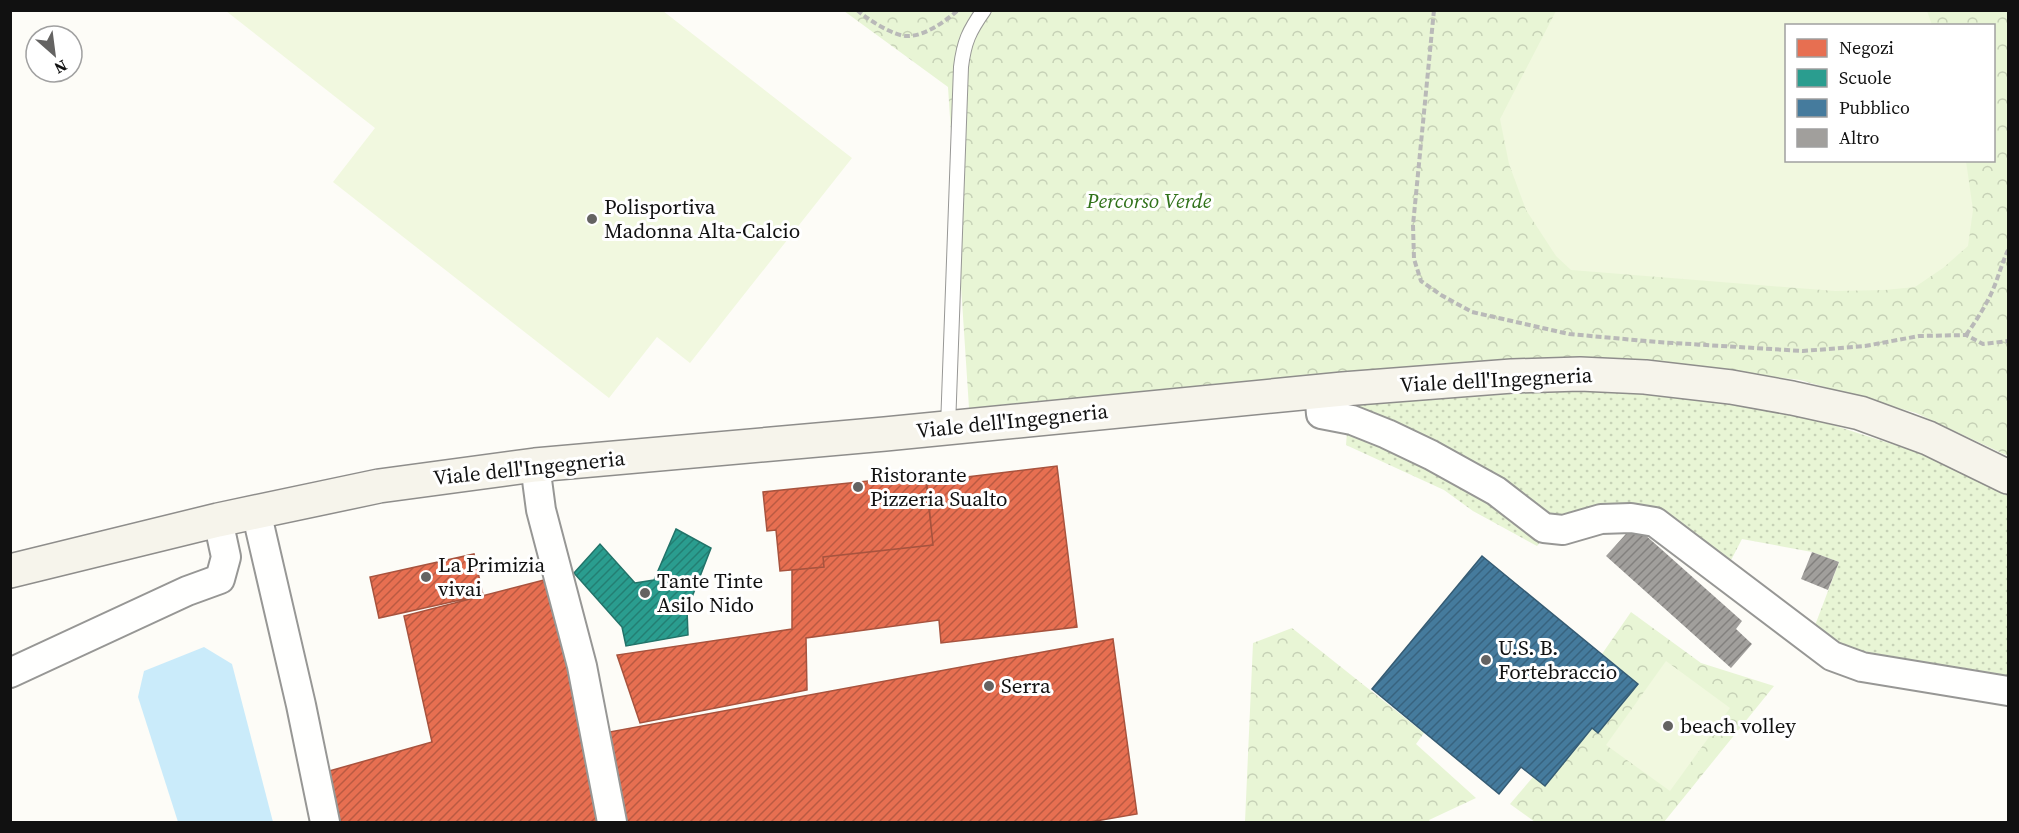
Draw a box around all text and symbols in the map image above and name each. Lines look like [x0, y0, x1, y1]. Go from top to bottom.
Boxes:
north arrow [24, 24, 84, 84]
legend [1785, 24, 1995, 162]
text: Negozi [1839, 35, 1894, 60]
text: N [50, 55, 71, 80]
text: Scuole [1839, 65, 1892, 90]
text: Pubblico [1839, 95, 1910, 120]
text: Altro [1839, 125, 1880, 150]
park label: Percorso Verde [1086, 186, 1212, 215]
place label: Polisportiva Madonna Alta-Calcio [604, 192, 800, 245]
marker: Polisportiva Madonna Alta-Calcio [585, 212, 599, 226]
street label: Viale dell'Ingegneria [1399, 360, 1593, 399]
street label: Viale dell'Ingegneria [915, 396, 1110, 445]
street label: Viale dell'Ingegneria [432, 443, 627, 492]
place label: Ristorante Pizzeria Sualto [870, 460, 1008, 513]
marker: Ristorante Pizzeria Sualto [851, 480, 865, 494]
place label: La Primizia vivai [438, 550, 545, 603]
place label: Tante Tinte Asilo Nido [657, 566, 763, 619]
marker: La Primizia vivai [419, 570, 433, 584]
marker: Tante Tinte Asilo Nido [638, 586, 652, 600]
place label: U.S. B. Fortebraccio [1498, 633, 1617, 686]
marker: U.S. B. Fortebraccio [1479, 653, 1493, 667]
place label: Serra [1001, 671, 1051, 700]
marker: Serra [982, 679, 996, 693]
place label: beach volley [1680, 711, 1796, 740]
marker: beach volley [1661, 719, 1675, 733]

